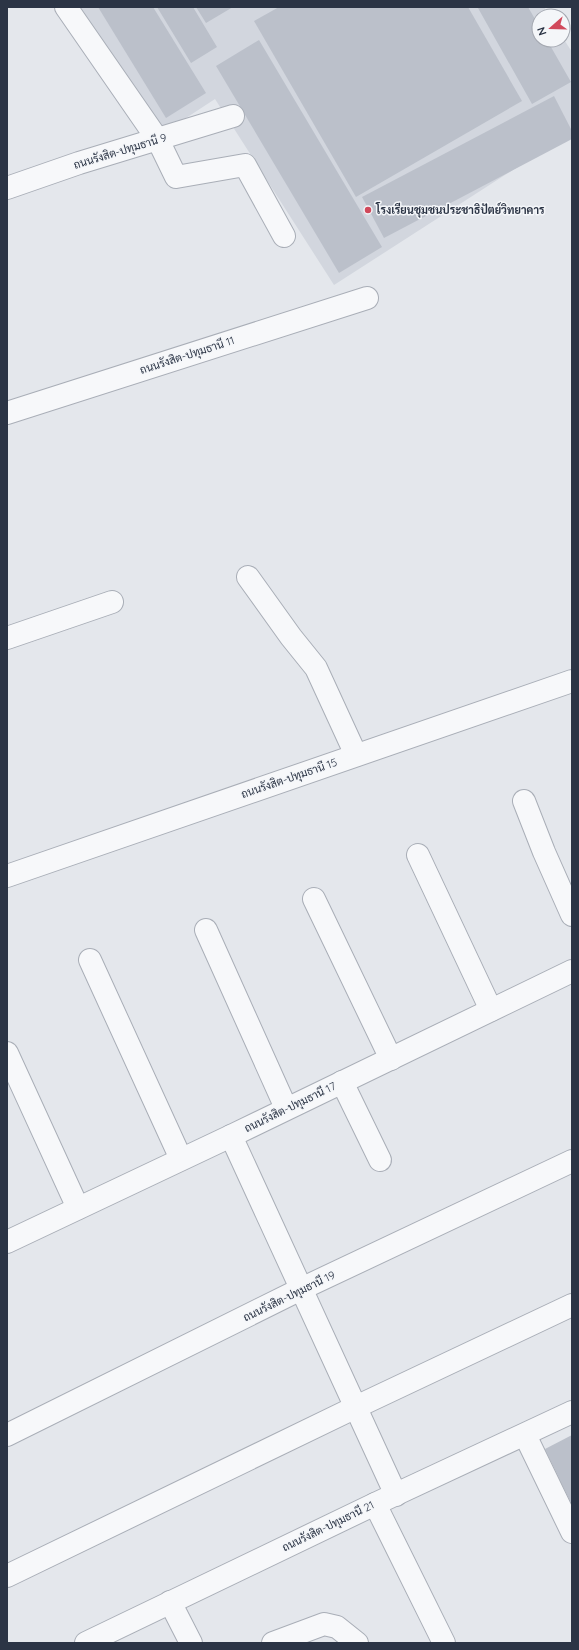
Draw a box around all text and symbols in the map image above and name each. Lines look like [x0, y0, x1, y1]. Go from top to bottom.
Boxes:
north arrow [531, 8, 571, 48]
text: N [534, 25, 550, 38]
street label: ถนนรังสิต-ปทุมธานี 9 [71, 129, 169, 174]
place label: โรงเรียนชุมชนประชาธิปัตย์วิทยาคาร [375, 202, 545, 218]
marker: โรงเรียนชุมชนประชาธิปัตย์วิทยาคาร [363, 205, 373, 215]
street label: ถนนรังสิต-ปทุมธานี 11 [138, 332, 237, 379]
street label: ถนนรังสิต-ปทุมธานี 15 [239, 754, 340, 803]
street label: ถนนรังสิต-ปทุมธานี 17 [241, 1078, 339, 1137]
street label: ถนนรังสิต-ปทุมธานี 19 [240, 1267, 338, 1326]
street label: ถนนรังสิต-ปทุมธานี 21 [279, 1497, 377, 1556]

